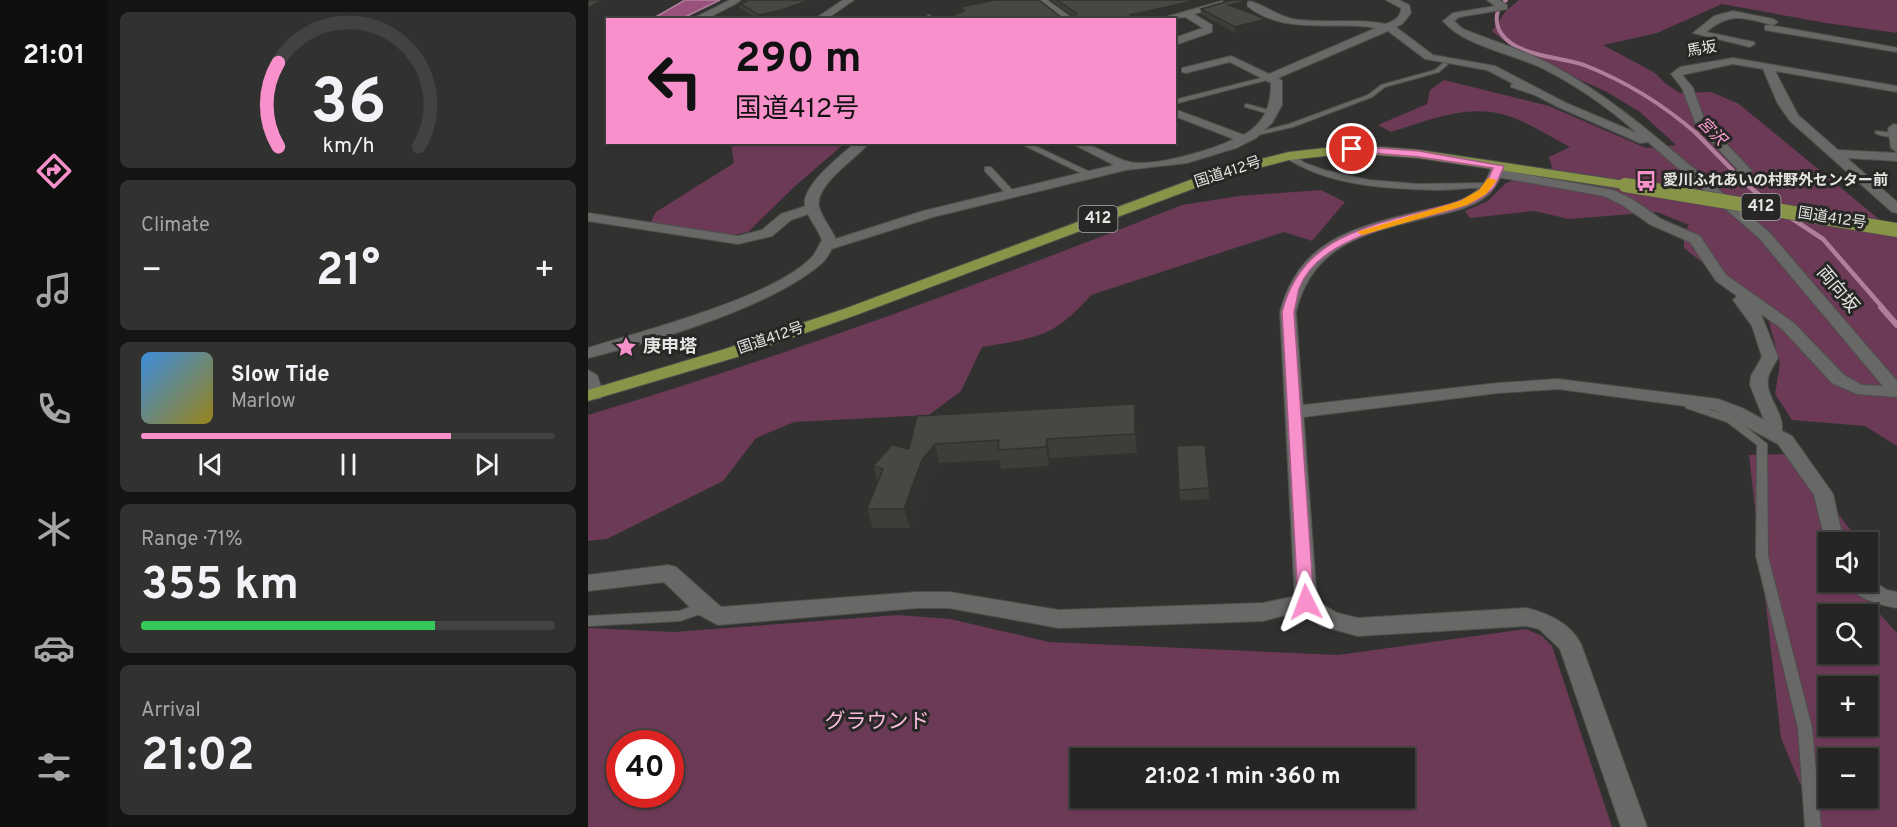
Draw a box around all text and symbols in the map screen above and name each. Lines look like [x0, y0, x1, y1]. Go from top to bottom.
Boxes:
text: 290 m [735, 34, 862, 87]
street label: 馬坂 [1686, 38, 1718, 62]
text: 21:01 [23, 39, 85, 73]
icon: left [636, 42, 714, 120]
text: 36 [310, 66, 386, 145]
text: 国道412号 [735, 93, 859, 127]
water label: 宮沢 [1693, 114, 1731, 152]
pin [1326, 123, 1377, 174]
icon: arrive [1335, 132, 1368, 165]
text: km/h [322, 133, 374, 160]
icon: directions [33, 150, 75, 192]
street label: 国道412号 [1192, 153, 1264, 193]
bus stop icon: 愛川ふれあいの村野外センター前 [1634, 169, 1658, 193]
place label: 愛川ふれあいの村野外センター前 [1663, 171, 1888, 191]
road number: 412 [1742, 194, 1780, 220]
street label: 国道412号 [1796, 204, 1868, 234]
road number: 412 [1078, 206, 1118, 232]
text: Climate [141, 213, 210, 239]
text: 21° [316, 244, 380, 301]
text: − [141, 251, 162, 293]
text: + [534, 251, 555, 293]
street label: 両向坂 [1811, 262, 1863, 318]
icon: music [33, 269, 75, 311]
street label: 国道412号 [735, 319, 807, 359]
place icon: 庚申塔 [614, 335, 638, 359]
place label: 庚申塔 [643, 336, 697, 359]
text: Slow Tide [231, 362, 330, 389]
icon: phone [33, 388, 75, 430]
text: Marlow [231, 389, 295, 415]
icon: previous [194, 448, 227, 481]
icon: pause [332, 448, 365, 481]
icon: next [470, 448, 503, 481]
icon: climate [33, 508, 75, 550]
text: Range · 71% [141, 527, 243, 553]
map controls [1818, 532, 1878, 808]
button: sound [1818, 532, 1878, 592]
text: 355 km [141, 558, 299, 615]
position arrow [1274, 570, 1338, 634]
button: search [1818, 604, 1878, 664]
icon: car [33, 627, 75, 669]
button: + [1818, 676, 1878, 736]
text: Arrival [141, 698, 201, 724]
park label: グラウンド [825, 709, 930, 736]
text: 21:02 [141, 729, 255, 786]
speed limit sign: 40 [606, 730, 684, 808]
icon: filters [33, 746, 75, 788]
button: − [1818, 748, 1878, 808]
text: 21:02 · 1 min · 360 m [1144, 764, 1341, 791]

